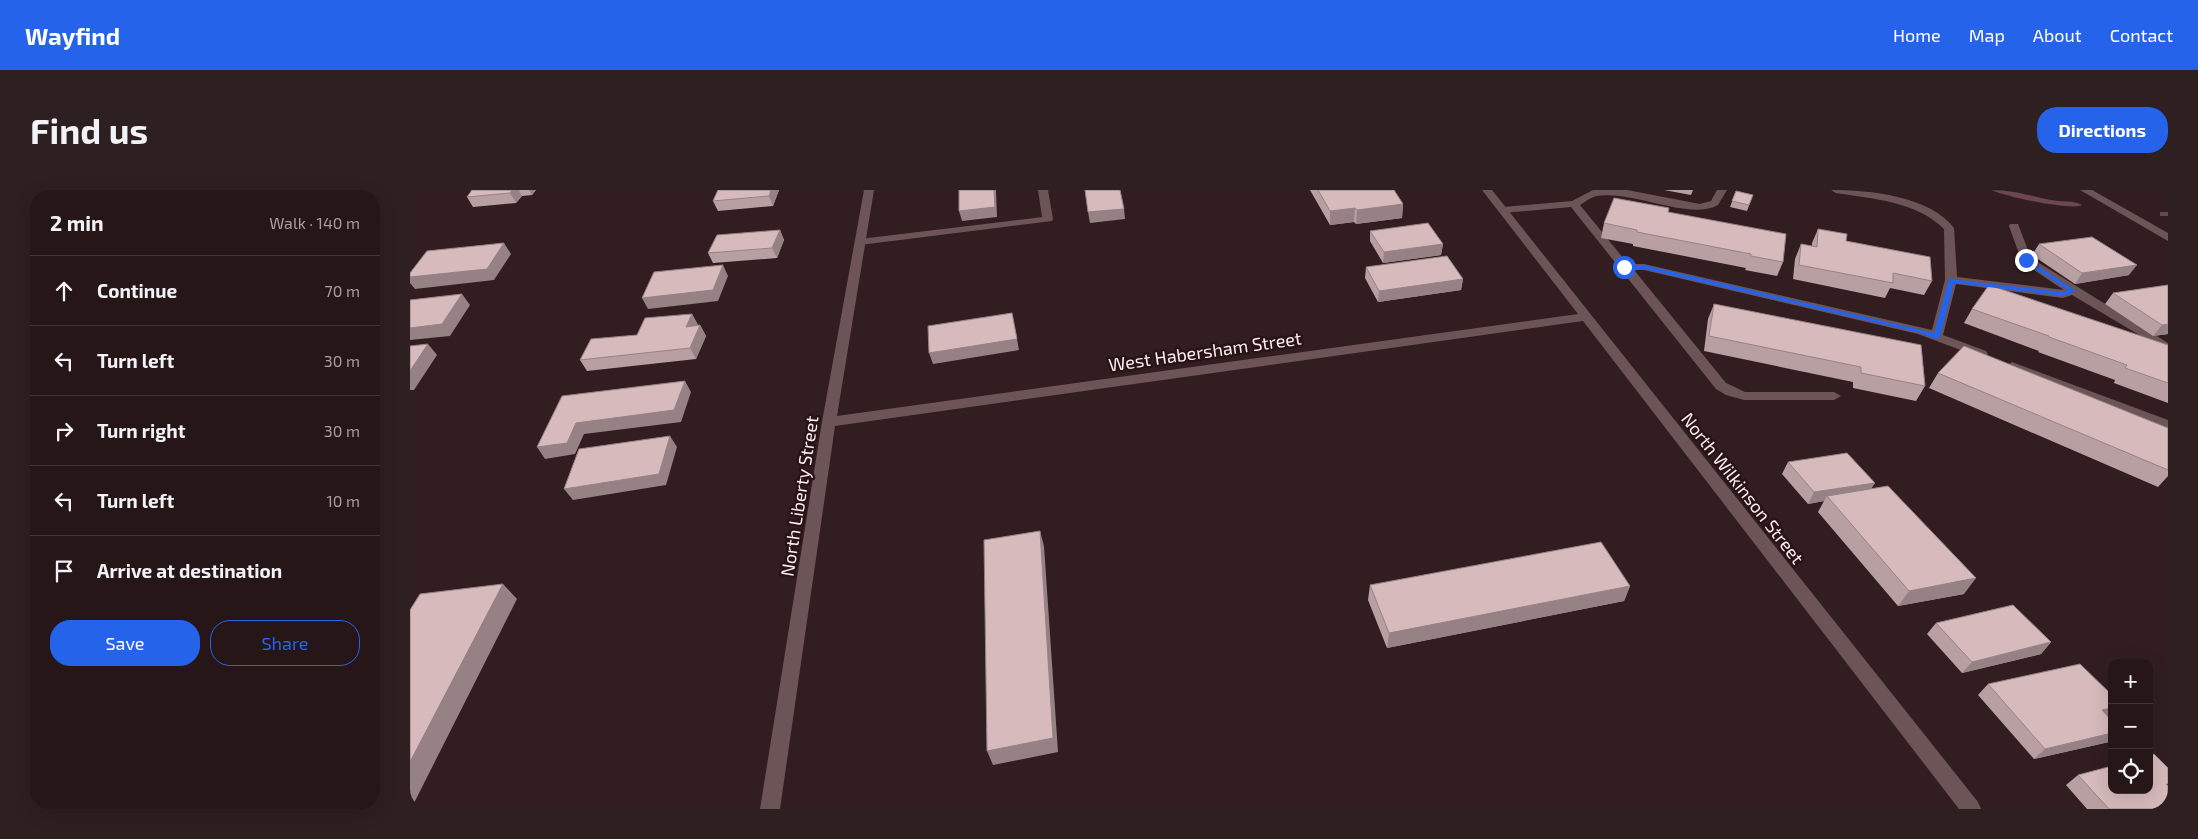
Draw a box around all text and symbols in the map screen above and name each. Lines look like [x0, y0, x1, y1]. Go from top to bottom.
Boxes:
text: Wayfind [25, 21, 120, 50]
text: Home [1893, 24, 1941, 46]
text: Map [1969, 24, 2005, 46]
text: About [2033, 24, 2082, 46]
text: Contact [2110, 24, 2173, 46]
button: Directions [2037, 107, 2168, 153]
text: Find us [30, 109, 148, 151]
text: 2 min [50, 210, 104, 235]
text: Walk · 140 m [269, 213, 360, 232]
route end [2015, 249, 2038, 272]
route start [1613, 256, 1636, 279]
icon: ahead [50, 277, 78, 305]
text: Continue [97, 279, 177, 302]
text: 70 m [325, 281, 360, 300]
street label: West Habersham Street [1107, 327, 1303, 375]
icon: left [50, 347, 78, 375]
text: Turn left [97, 349, 174, 372]
text: 30 m [324, 351, 360, 370]
street label: North Wilkinson Street [1677, 408, 1809, 568]
street label: North Liberty Street [775, 414, 823, 578]
icon: right [50, 417, 78, 445]
text: Turn right [97, 419, 185, 442]
text: 30 m [324, 421, 360, 440]
icon: left [50, 487, 78, 515]
text: Turn left [97, 489, 174, 512]
text: 10 m [326, 491, 360, 510]
icon: arrive [50, 557, 78, 585]
text: Arrive at destination [97, 559, 282, 582]
button: Save [50, 620, 200, 666]
button: Share [210, 620, 360, 666]
map controls [2108, 659, 2153, 794]
button: + [2108, 659, 2153, 704]
button: − [2108, 704, 2153, 749]
button: locate [2108, 749, 2153, 794]

